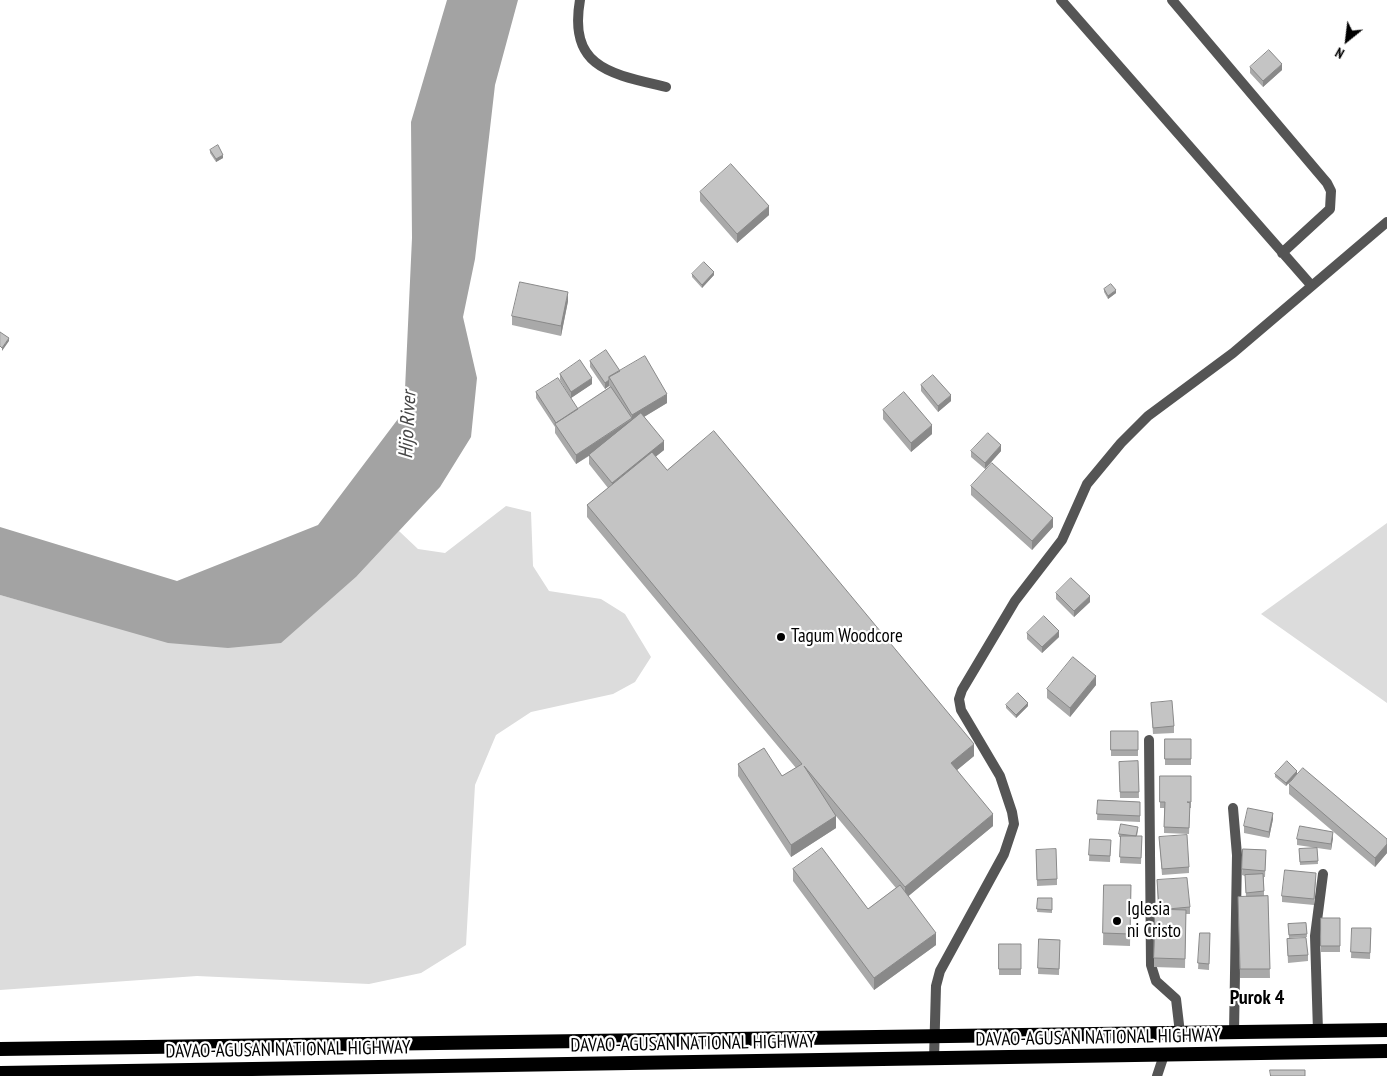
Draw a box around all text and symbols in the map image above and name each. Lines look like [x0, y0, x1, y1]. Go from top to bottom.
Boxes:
north arrow [1322, 15, 1372, 65]
text: N [1332, 43, 1347, 63]
water label: Hijo River [394, 391, 422, 459]
place label: Tagum Woodcore [791, 626, 903, 648]
marker: Tagum Woodcore [775, 631, 787, 643]
place label: Iglesia ni Cristo [1127, 899, 1181, 943]
marker: Iglesia ni Cristo [1111, 915, 1123, 927]
district label: Purok 4 [1230, 986, 1284, 1010]
street label: DAVAO-AGUSAN NATIONAL HIGHWAY [975, 1024, 1221, 1052]
street label: DAVAO-AGUSAN NATIONAL HIGHWAY [570, 1030, 816, 1058]
street label: DAVAO-AGUSAN NATIONAL HIGHWAY [165, 1036, 411, 1064]

